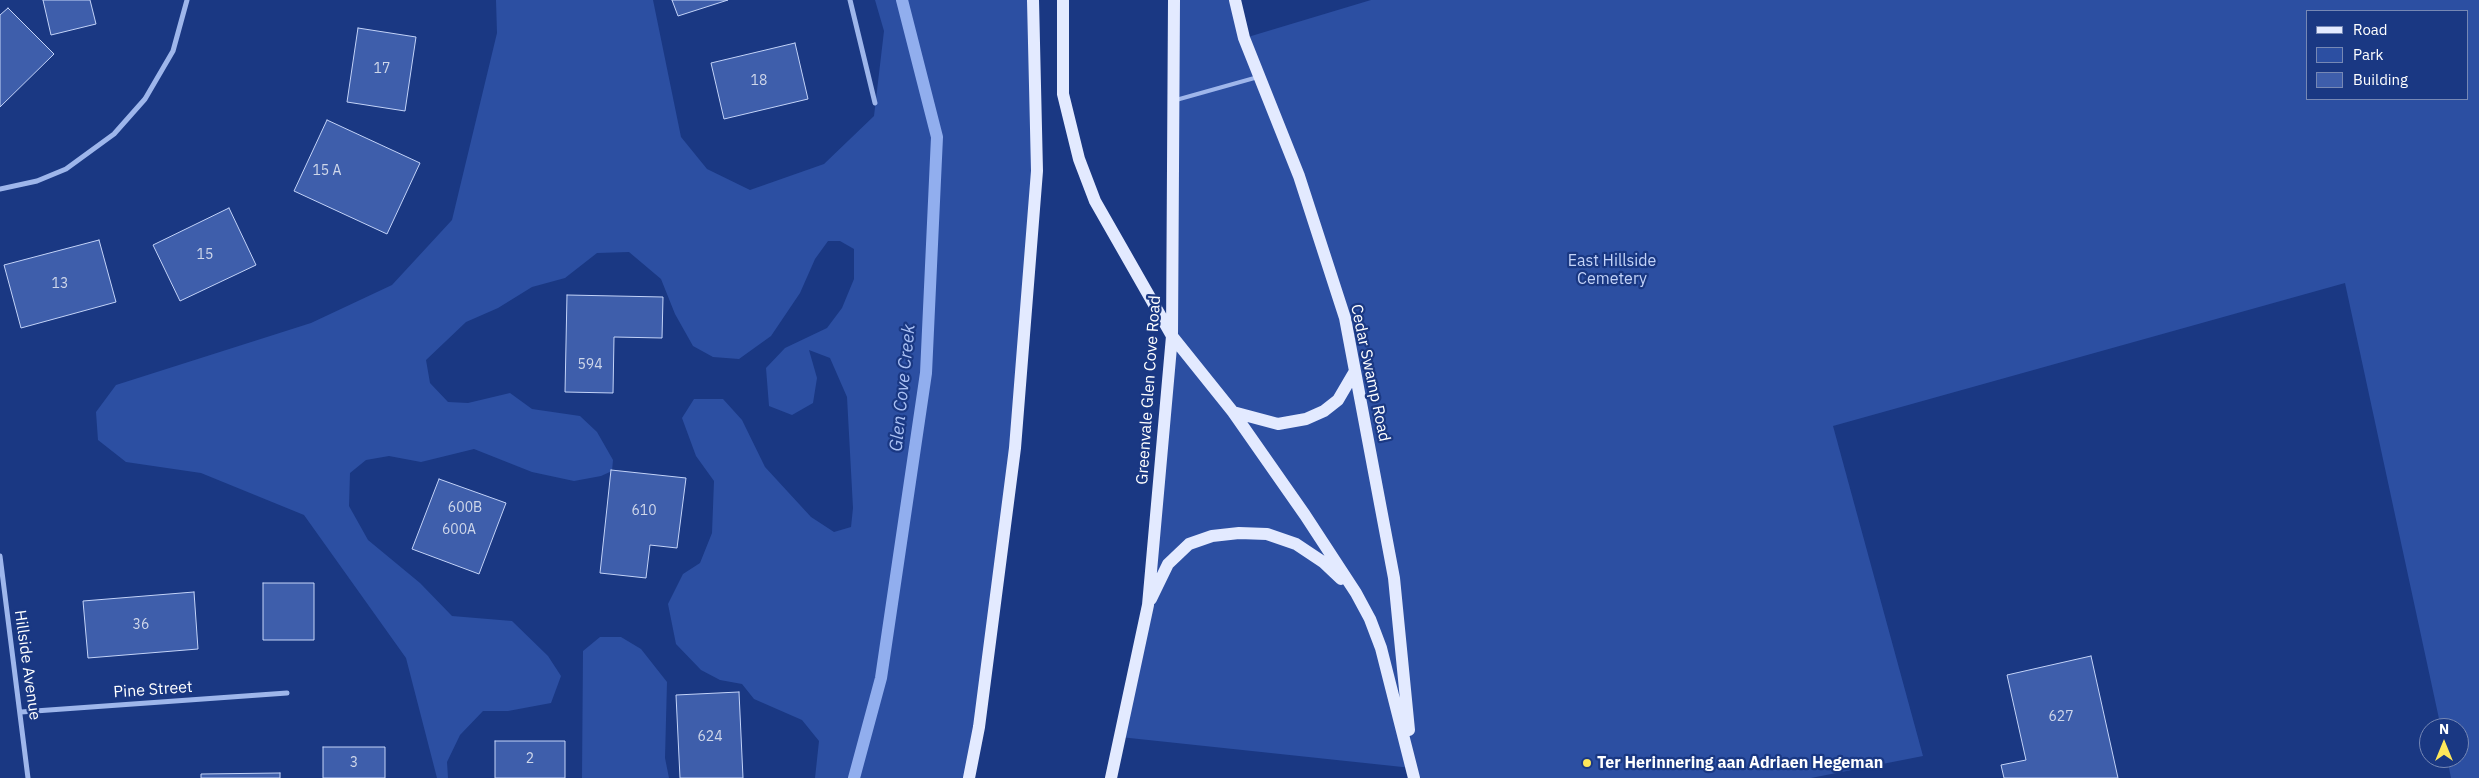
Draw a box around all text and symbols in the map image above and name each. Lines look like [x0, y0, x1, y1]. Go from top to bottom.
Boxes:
legend [2306, 10, 2469, 100]
text: Road [2353, 20, 2388, 39]
text: Park [2353, 45, 2383, 64]
house number: 17 [374, 61, 390, 77]
text: Building [2353, 70, 2408, 89]
house number: 18 [751, 73, 767, 89]
house number: 15 A [312, 163, 342, 179]
house number: 15 [197, 247, 213, 263]
park label: East Hillside Cemetery [1568, 251, 1656, 289]
house number: 13 [52, 276, 68, 292]
street label: Greenvale Glen Cove Road [1133, 295, 1165, 485]
street label: Cedar Swamp Road [1346, 303, 1394, 443]
water label: Glen Cove Creek [886, 323, 920, 453]
house number: 594 [577, 357, 603, 373]
house number: 600B [448, 500, 482, 516]
house number: 610 [631, 503, 657, 519]
house number: 600A [442, 522, 476, 538]
street label: Hillside Avenue [10, 609, 44, 721]
house number: 36 [133, 617, 149, 633]
street label: Pine Street [113, 678, 193, 702]
house number: 627 [2048, 709, 2074, 725]
north arrow [2419, 718, 2469, 768]
text: N [2439, 720, 2449, 738]
house number: 624 [697, 729, 723, 745]
house number: 2 [526, 751, 534, 767]
place label: Ter Herinnering aan Adriaen Hegeman [1597, 753, 1883, 773]
house number: 3 [350, 755, 358, 771]
marker: Ter Herinnering aan Adriaen Hegeman [1581, 757, 1593, 769]

